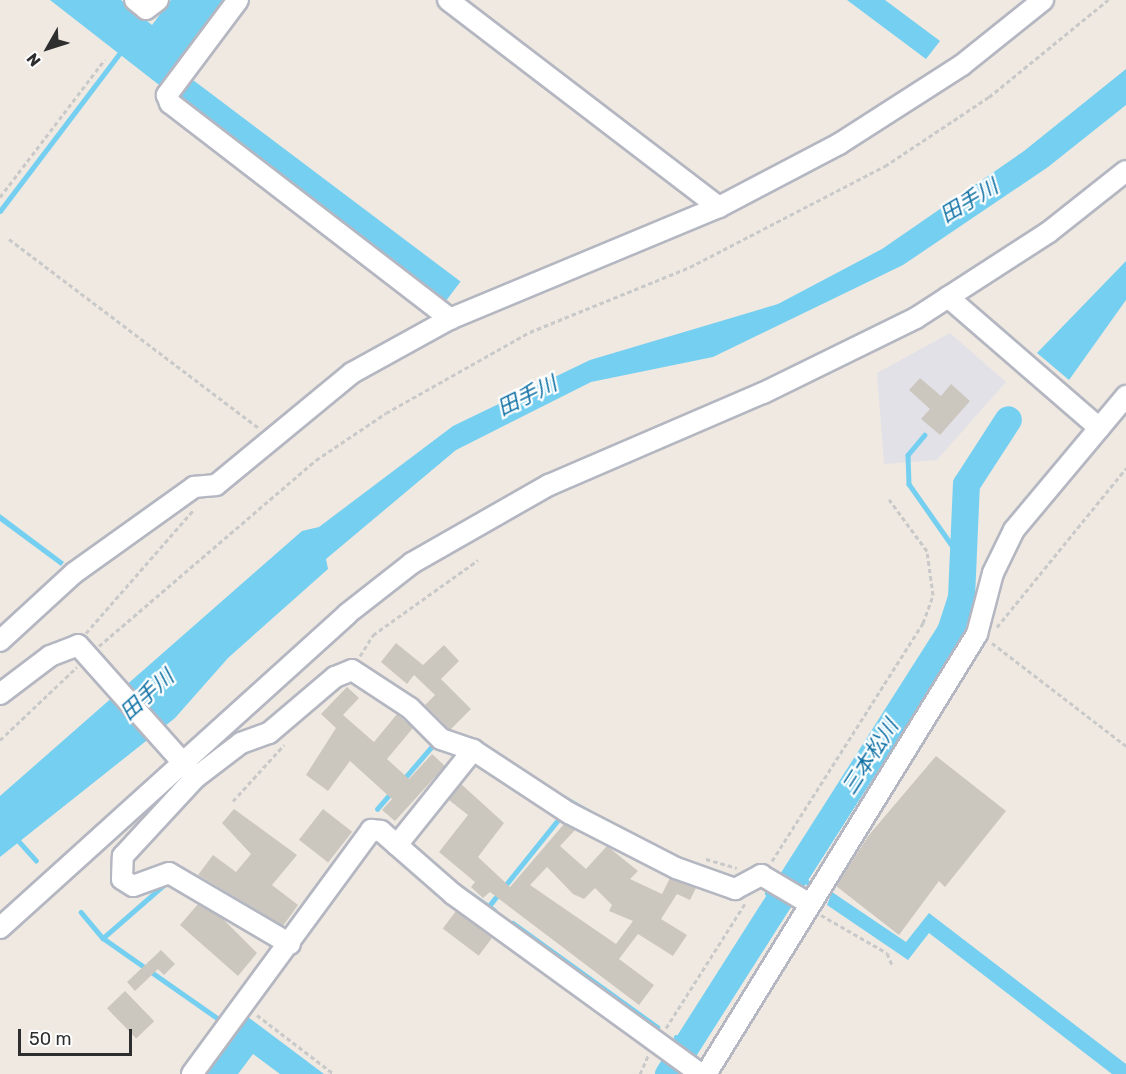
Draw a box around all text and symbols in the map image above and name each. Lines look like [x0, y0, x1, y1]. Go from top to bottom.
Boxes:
north arrow [18, 18, 78, 78]
text: N [23, 49, 45, 70]
water label: 田手川 [936, 174, 1002, 228]
water label: 田手川 [493, 371, 561, 421]
water label: 田手川 [115, 665, 179, 725]
water label: 三本松川 [837, 715, 903, 799]
scale bar [21, 1017, 135, 1055]
text: 50 m [29, 1028, 72, 1050]

